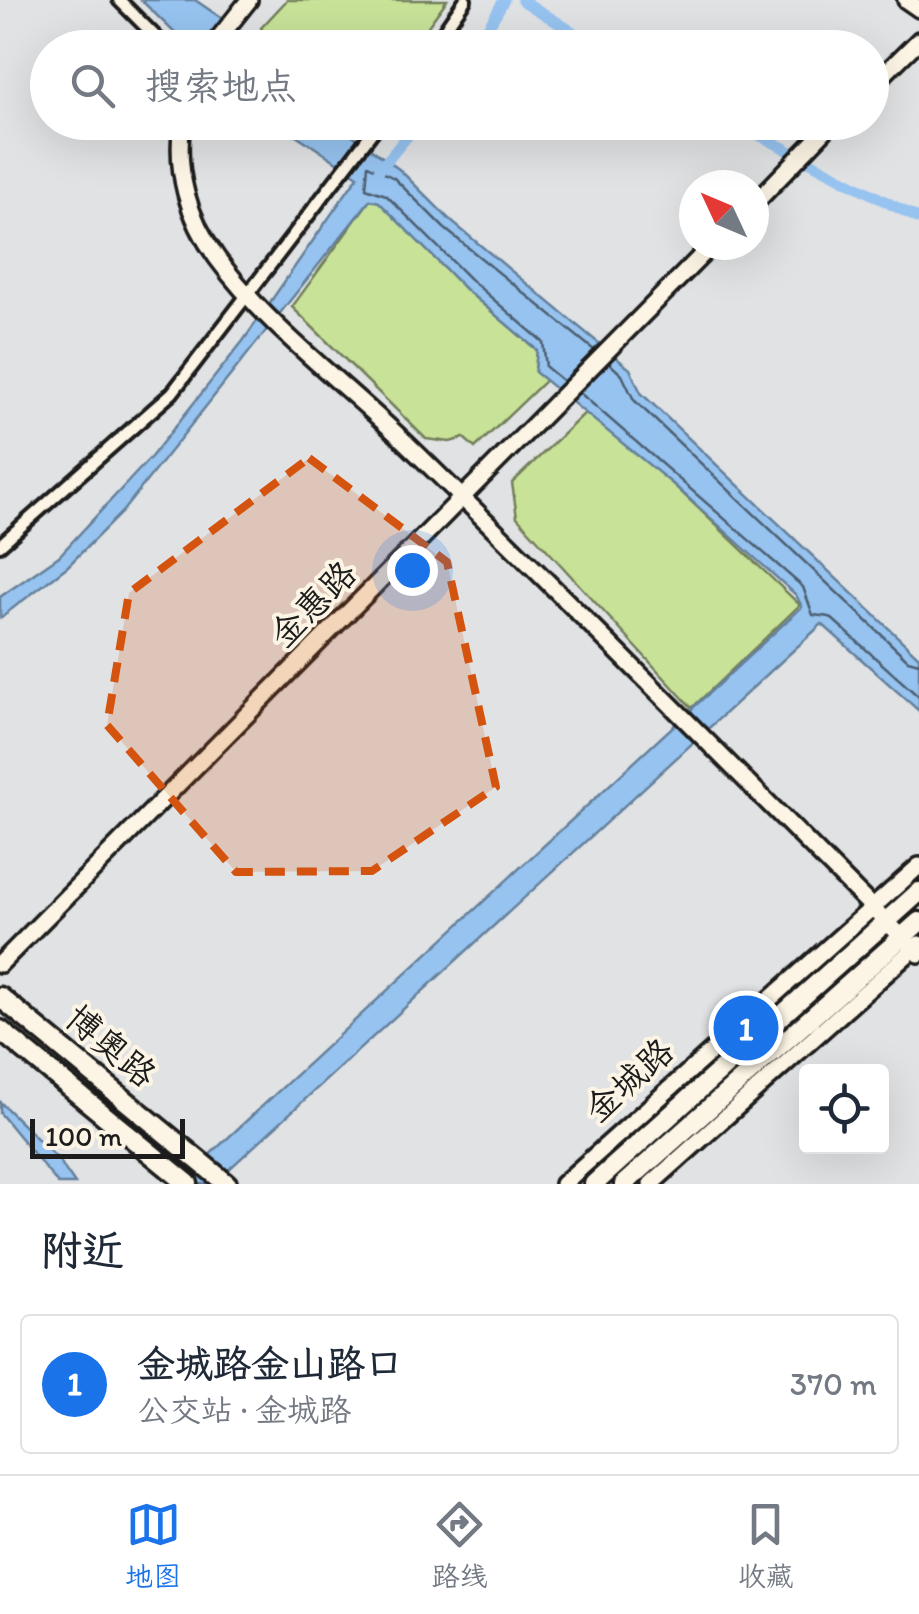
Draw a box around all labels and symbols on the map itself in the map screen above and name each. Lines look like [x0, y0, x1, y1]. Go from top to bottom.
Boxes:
north arrow [679, 170, 769, 260]
your location [387, 545, 438, 596]
street label: 金惠路 [261, 552, 365, 656]
pin: 1 [714, 990, 778, 1066]
street label: 博奥路 [57, 996, 165, 1096]
street label: 金城路 [576, 1029, 682, 1131]
scale bar [30, 1114, 185, 1158]

